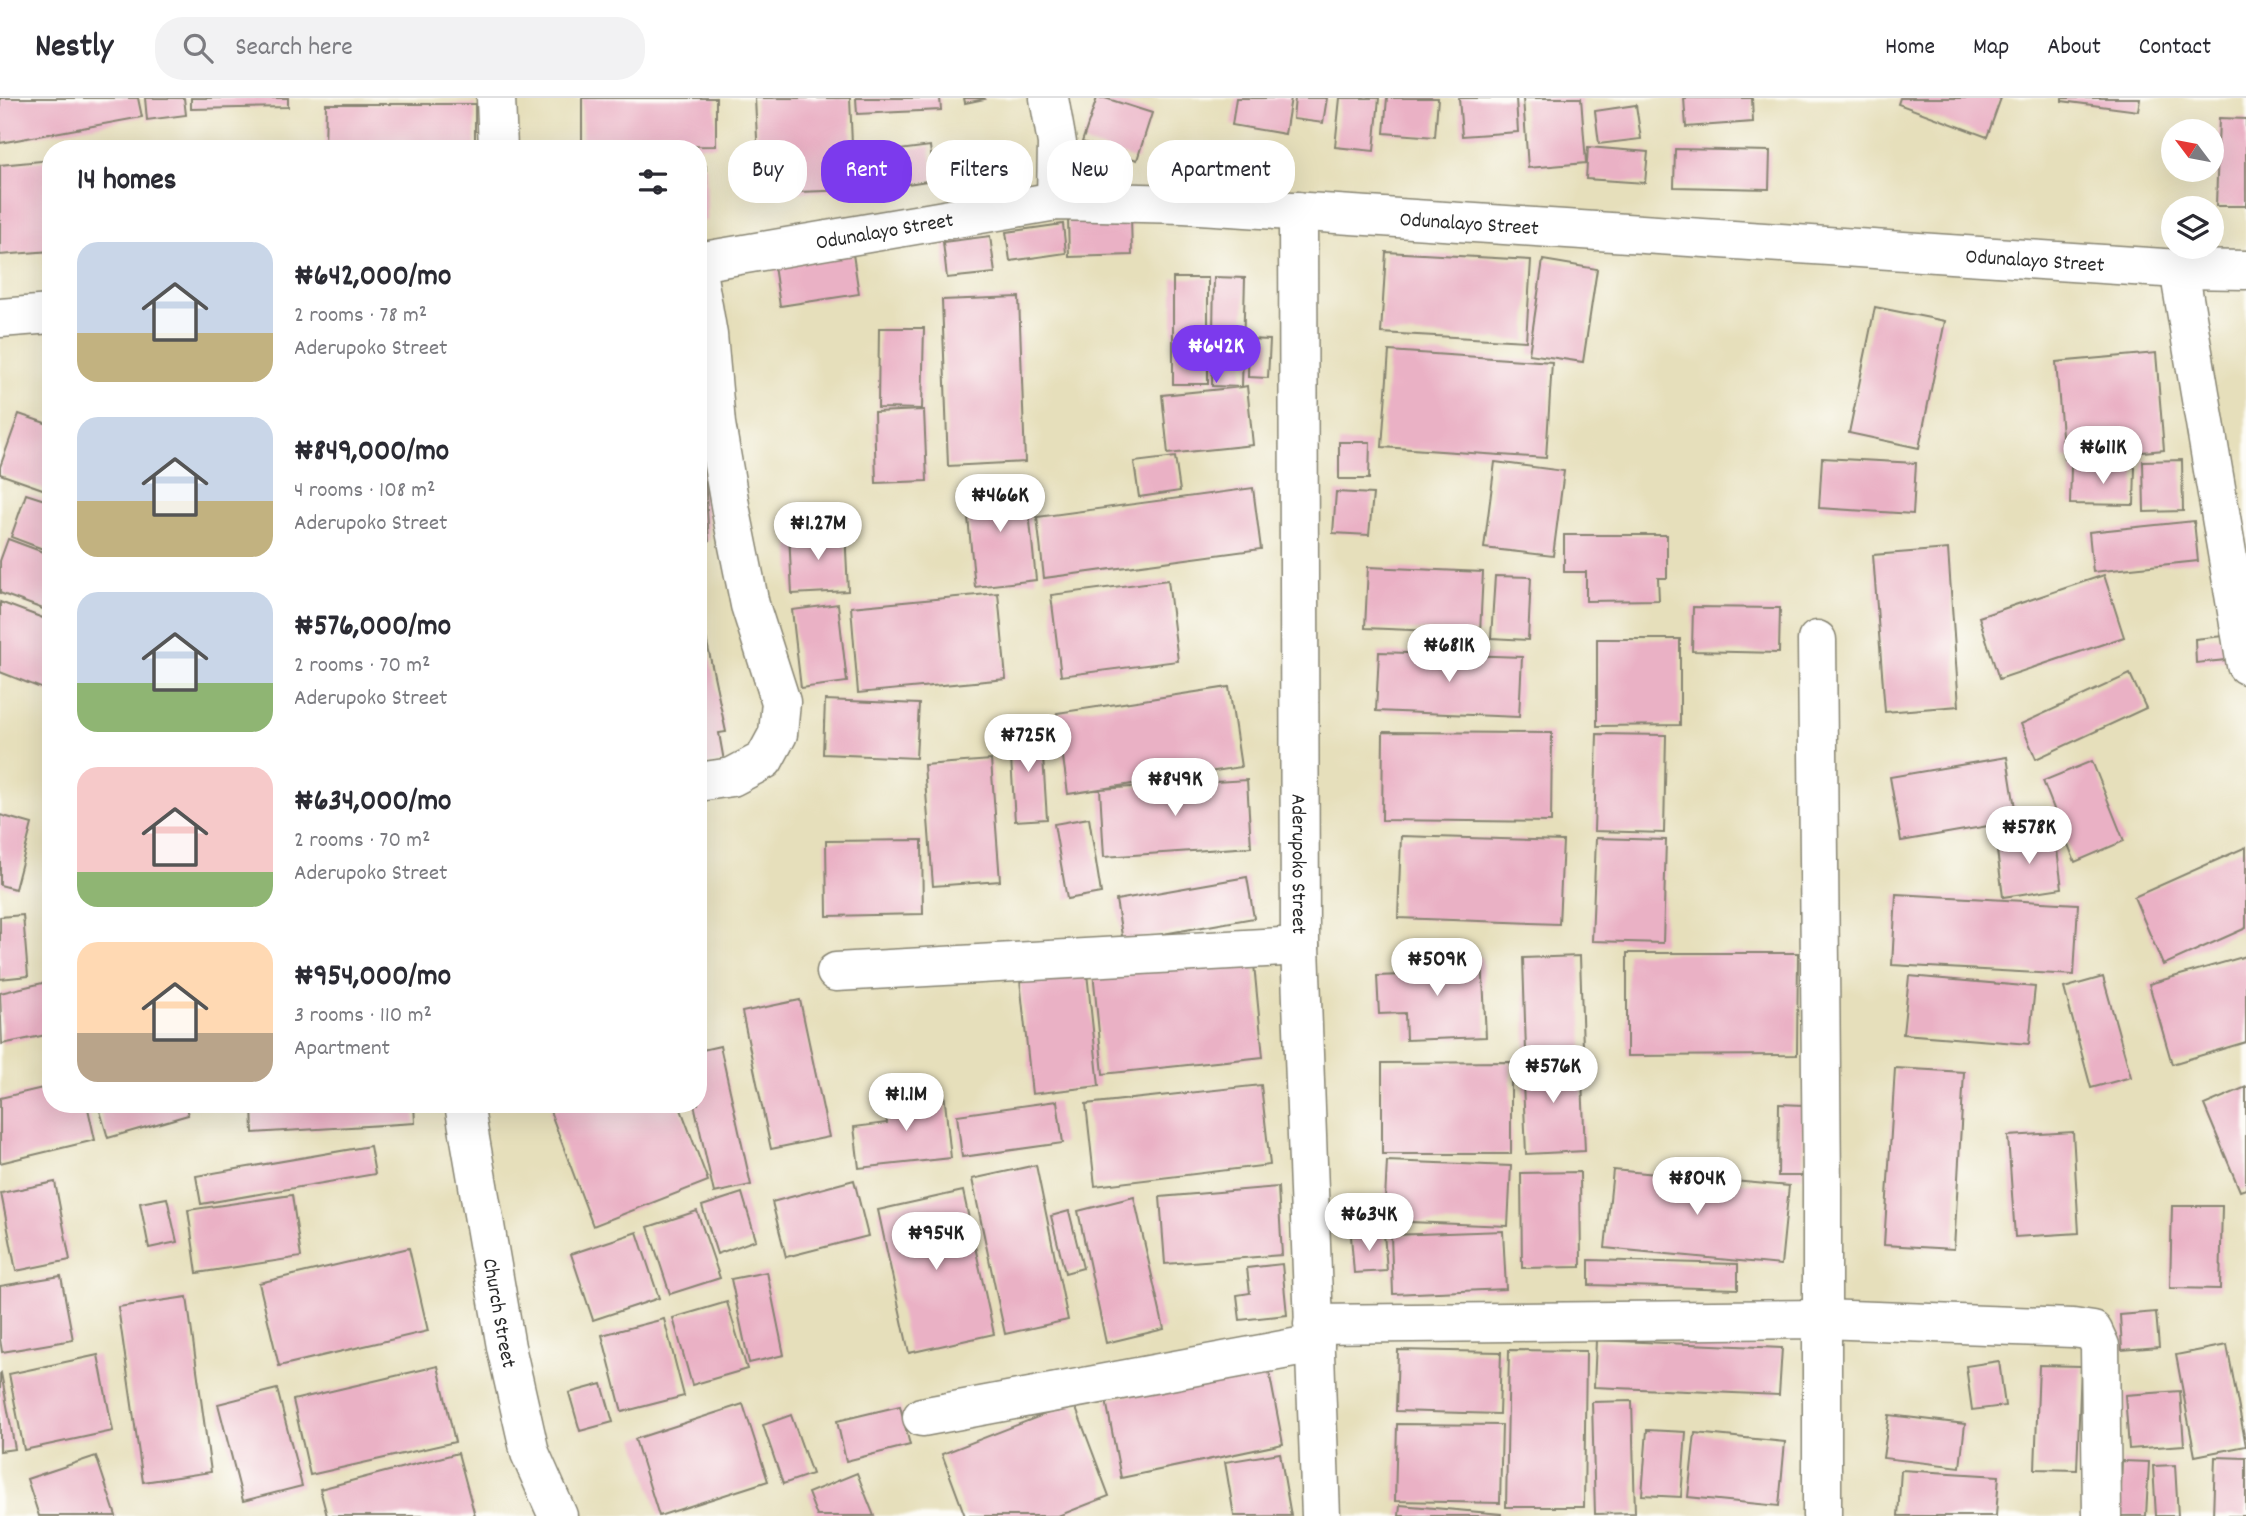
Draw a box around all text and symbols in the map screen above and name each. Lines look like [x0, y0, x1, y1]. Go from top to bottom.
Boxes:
search box [155, 17, 645, 80]
text: Nestly [35, 25, 113, 72]
icon: search [179, 29, 217, 67]
text: Search here [235, 30, 353, 67]
text: Home [1885, 31, 1935, 65]
text: Map [1973, 31, 2009, 65]
text: About [2047, 31, 2101, 65]
text: Contact [2139, 31, 2211, 65]
north arrow [2161, 119, 2224, 182]
map controls [2161, 119, 2224, 259]
chip: Buy [728, 140, 807, 203]
chip: Rent [821, 140, 912, 203]
chip: Filters [926, 140, 1033, 203]
chip: New [1047, 140, 1133, 203]
chip: Apartment [1147, 140, 1295, 203]
text: 14 homes [77, 161, 176, 204]
icon: filters [634, 163, 672, 201]
button: layers [2161, 196, 2224, 259]
street label: Odunalayo Street [1399, 206, 1540, 245]
street label: Odunalayo Street [814, 207, 956, 260]
street label: Odunalayo Street [1964, 243, 2105, 282]
text: ₦642,000/mo [294, 257, 451, 300]
icon: home [133, 270, 217, 354]
text: 2 rooms · 78 m² [294, 300, 427, 333]
pin: ₦642K [1167, 326, 1265, 385]
text: ₦642K [1188, 331, 1244, 364]
text: Aderupoko Street [294, 333, 448, 366]
pin: ₦611K [2054, 426, 2152, 486]
text: ₦849,000/mo [294, 432, 449, 475]
text: ₦611K [2079, 432, 2127, 465]
icon: home [133, 445, 217, 529]
pin: ₦466K [951, 474, 1049, 534]
text: 4 rooms · 108 m² [294, 475, 435, 508]
text: ₦466K [971, 480, 1029, 513]
pin: ₦1.27M [761, 503, 875, 562]
text: Aderupoko Street [294, 508, 448, 541]
text: ₦1.27M [790, 508, 846, 541]
text: ₦576,000/mo [294, 607, 451, 650]
icon: home [133, 620, 217, 704]
pin: ₦681K [1400, 624, 1498, 684]
text: ₦681K [1423, 630, 1475, 663]
text: 2 rooms · 70 m² [294, 650, 430, 683]
text: Aderupoko Street [294, 683, 448, 716]
pin: ₦725K [979, 714, 1077, 774]
text: ₦725K [1000, 720, 1056, 753]
pin: ₦849K [1126, 758, 1224, 818]
text: ₦849K [1147, 764, 1203, 797]
text: ₦634,000/mo [294, 782, 451, 825]
street label: Aderupoko Street [1282, 794, 1312, 934]
icon: home [133, 795, 217, 879]
pin: ₦578K [1980, 806, 2078, 866]
text: ₦578K [2002, 812, 2056, 845]
text: 2 rooms · 70 m² [294, 825, 430, 858]
text: Aderupoko Street [294, 858, 448, 891]
pin: ₦509K [1388, 939, 1486, 998]
text: ₦509K [1407, 944, 1467, 977]
text: ₦954,000/mo [294, 957, 451, 1000]
icon: home [133, 970, 217, 1054]
text: 3 rooms · 110 m² [294, 1000, 432, 1033]
text: Apartment [294, 1033, 390, 1066]
pin: ₦576K [1504, 1046, 1602, 1105]
text: ₦576K [1525, 1051, 1581, 1084]
pin: ₦1.1M [857, 1074, 955, 1133]
text: ₦1.1M [885, 1079, 927, 1112]
pin: ₦804K [1648, 1158, 1746, 1217]
text: ₦804K [1668, 1163, 1726, 1196]
pin: ₦634K [1320, 1194, 1418, 1253]
text: ₦634K [1341, 1199, 1397, 1232]
pin: ₦954K [887, 1212, 985, 1272]
text: ₦954K [908, 1218, 964, 1251]
street label: Church Street [473, 1256, 522, 1372]

